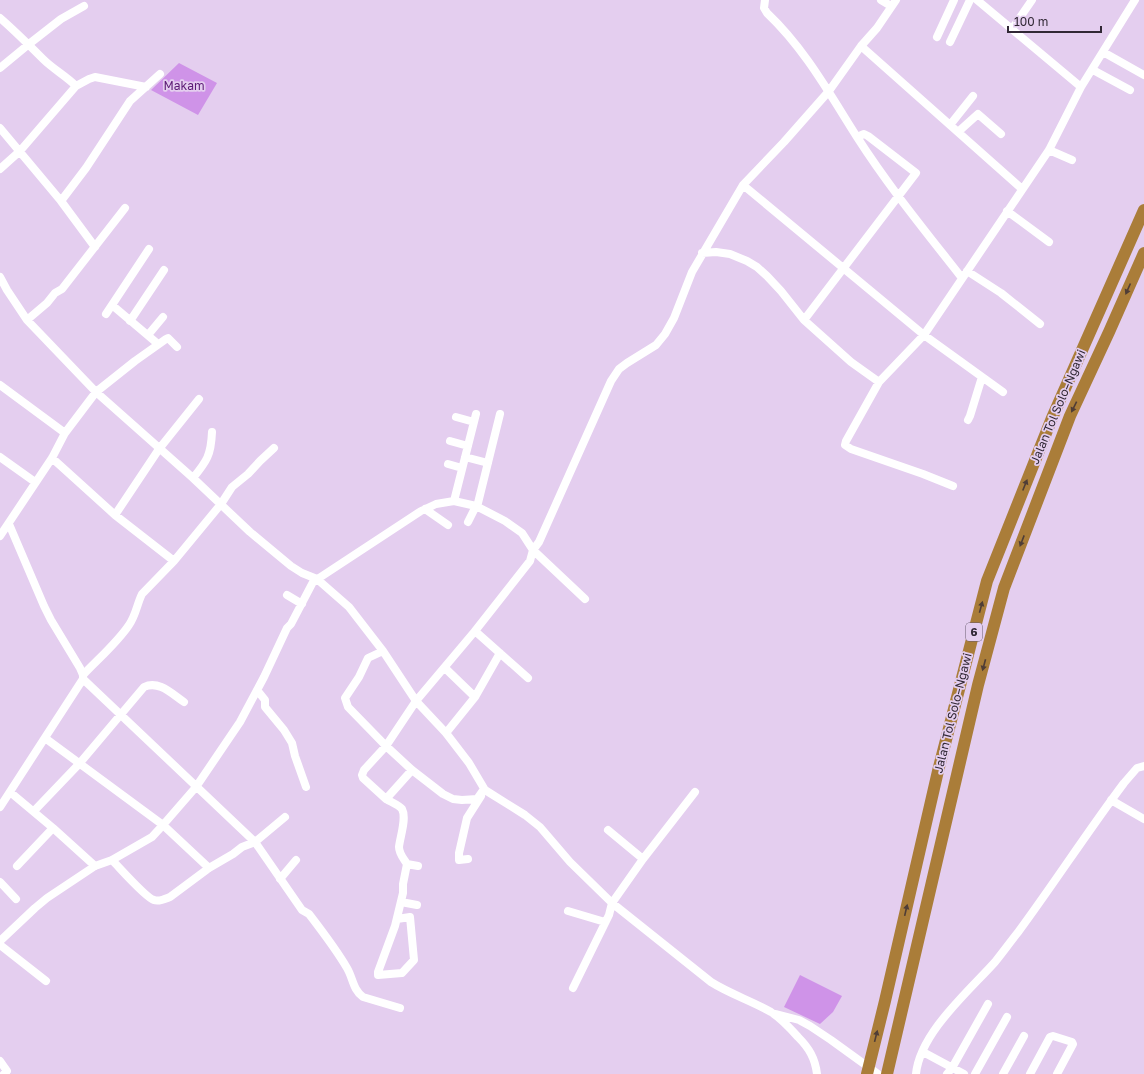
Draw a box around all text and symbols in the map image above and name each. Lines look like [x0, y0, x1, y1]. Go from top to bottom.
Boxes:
scale bar [1008, 8, 1101, 34]
text: 100 m [1014, 14, 1048, 29]
park label: Makam [163, 78, 205, 93]
one-way arrow [1125, 283, 1131, 295]
street label: Jalan Tol Solo–Ngawi [1027, 347, 1088, 466]
one-way arrow [1071, 401, 1077, 412]
one-way arrow [1022, 479, 1028, 490]
one-way arrow [1018, 535, 1024, 547]
one-way arrow [978, 600, 984, 613]
road number: 6 [966, 623, 982, 641]
street label: Jalan Tol Solo–Ngawi [930, 651, 975, 774]
one-way arrow [980, 659, 986, 671]
one-way arrow [904, 904, 910, 916]
one-way arrow [874, 1030, 880, 1042]

